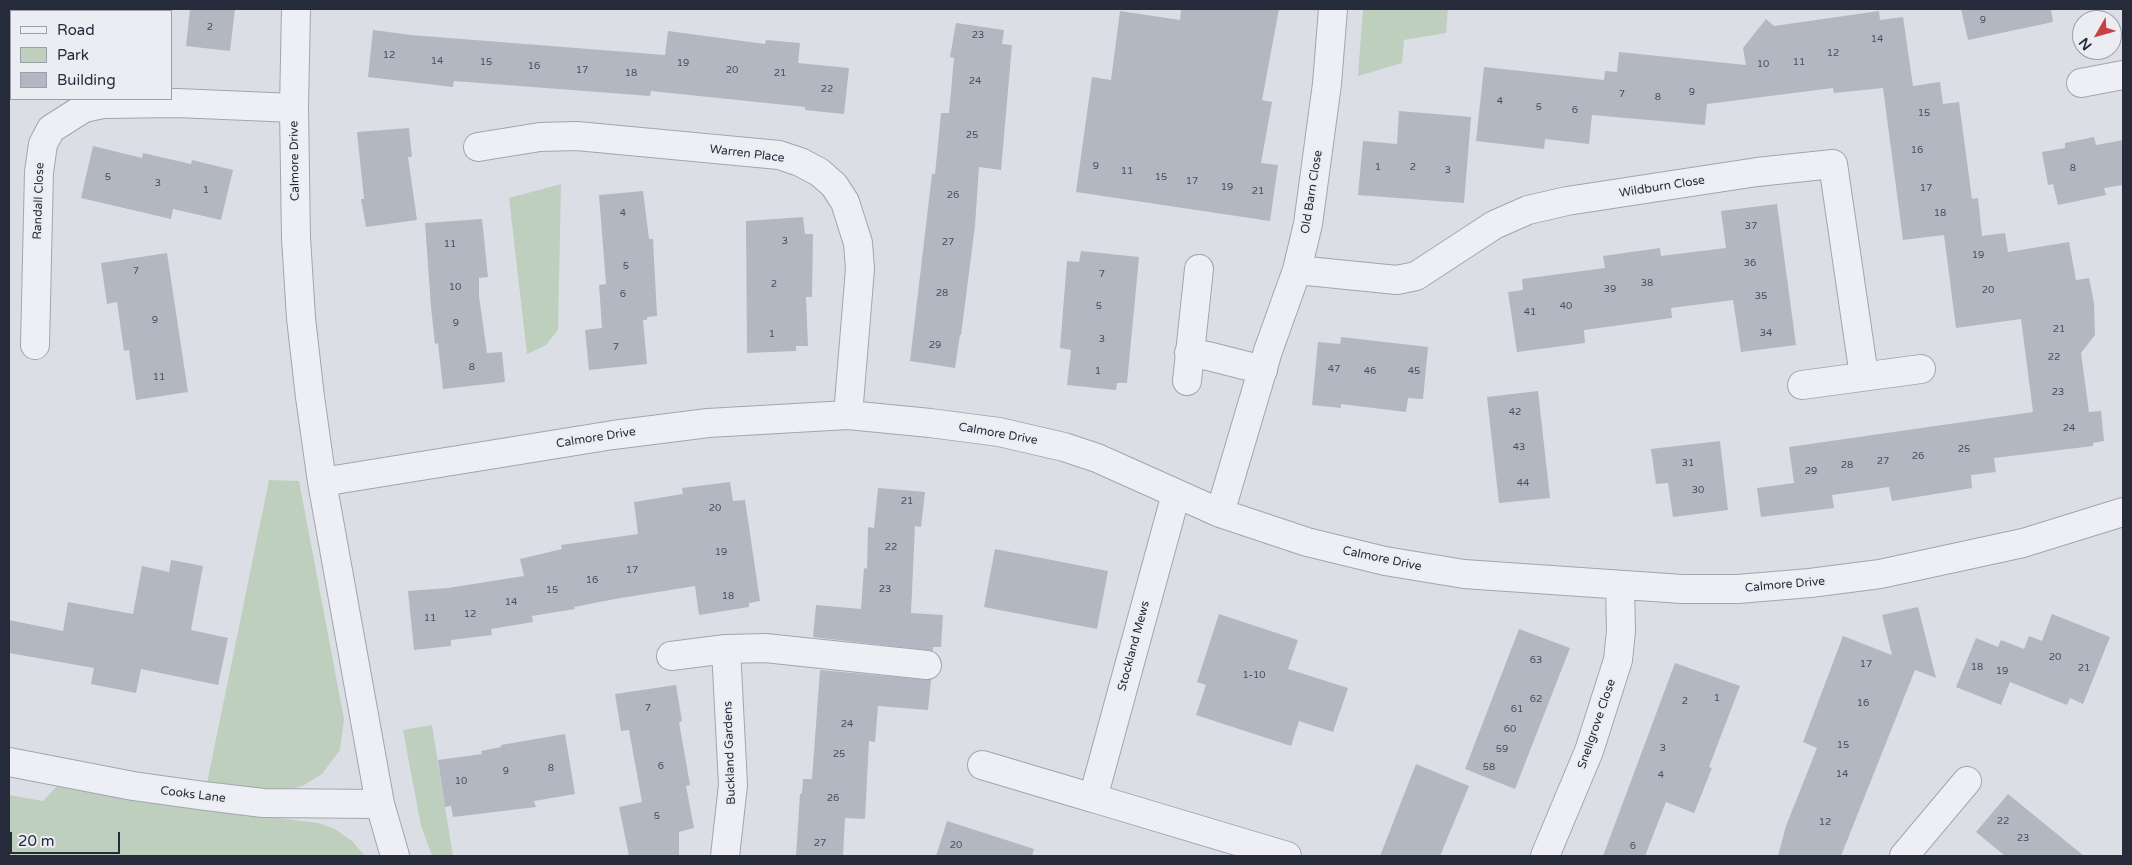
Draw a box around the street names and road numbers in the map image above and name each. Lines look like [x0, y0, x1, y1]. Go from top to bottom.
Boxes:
street label: Calmore Drive [287, 121, 303, 201]
street label: Warren Place [709, 142, 785, 166]
street label: Old Barn Close [1298, 149, 1326, 235]
street label: Randall Close [30, 162, 48, 240]
street label: Wildburn Close [1618, 173, 1706, 201]
street label: Calmore Drive [957, 420, 1039, 448]
street label: Calmore Drive [555, 425, 637, 451]
street label: Calmore Drive [1341, 544, 1423, 574]
street label: Calmore Drive [1744, 574, 1826, 596]
street label: Stockland Mews [1115, 599, 1153, 693]
street label: Snellgrove Close [1575, 677, 1619, 771]
street label: Buckland Gardens [721, 701, 739, 805]
street label: Cooks Lane [159, 784, 227, 806]

